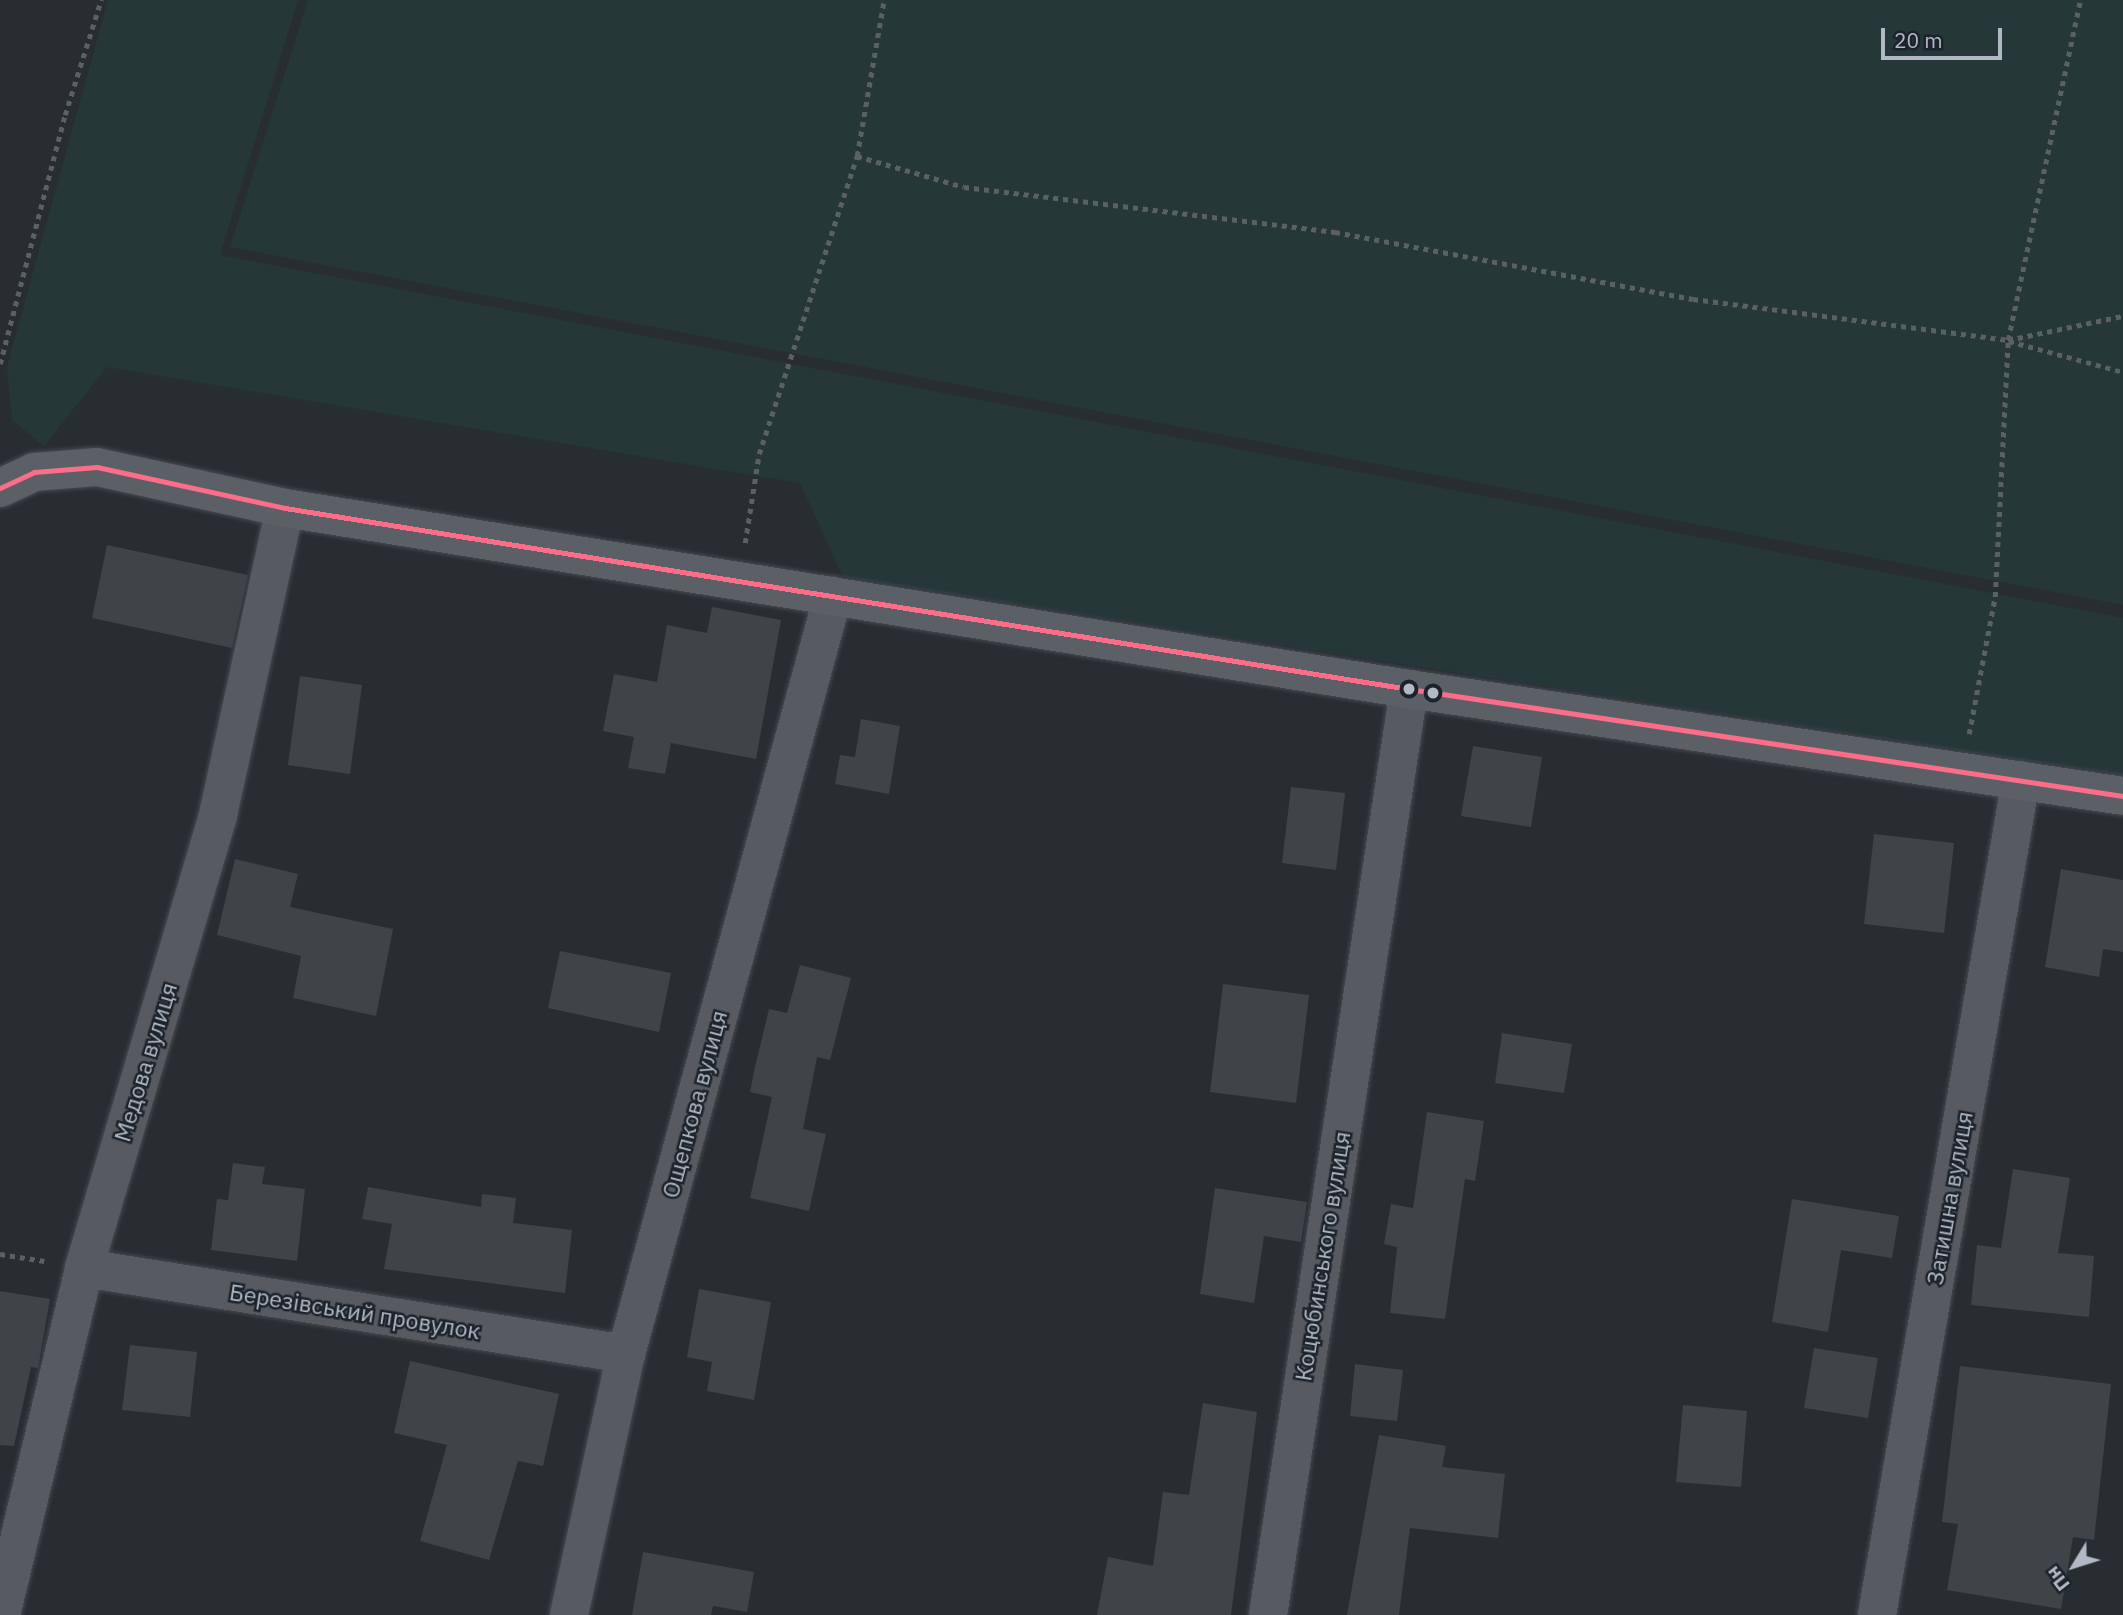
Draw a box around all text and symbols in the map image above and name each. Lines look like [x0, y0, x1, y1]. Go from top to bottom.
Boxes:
scale bar [1885, 14, 2006, 58]
text: 20 m [1894, 26, 1943, 54]
unlabelled marker [1402, 682, 1416, 696]
unlabelled marker [1426, 686, 1440, 700]
street label: Медова вулиця [108, 979, 182, 1145]
street label: Ощепкова вулиця [656, 1007, 732, 1201]
street label: Затишна вулиця [1920, 1109, 1978, 1287]
street label: Коцюбинського вулиця [1289, 1129, 1355, 1383]
street label: Березівський провулок [228, 1278, 482, 1344]
north arrow [2039, 1531, 2109, 1601]
text: Пн [2040, 1562, 2075, 1596]

